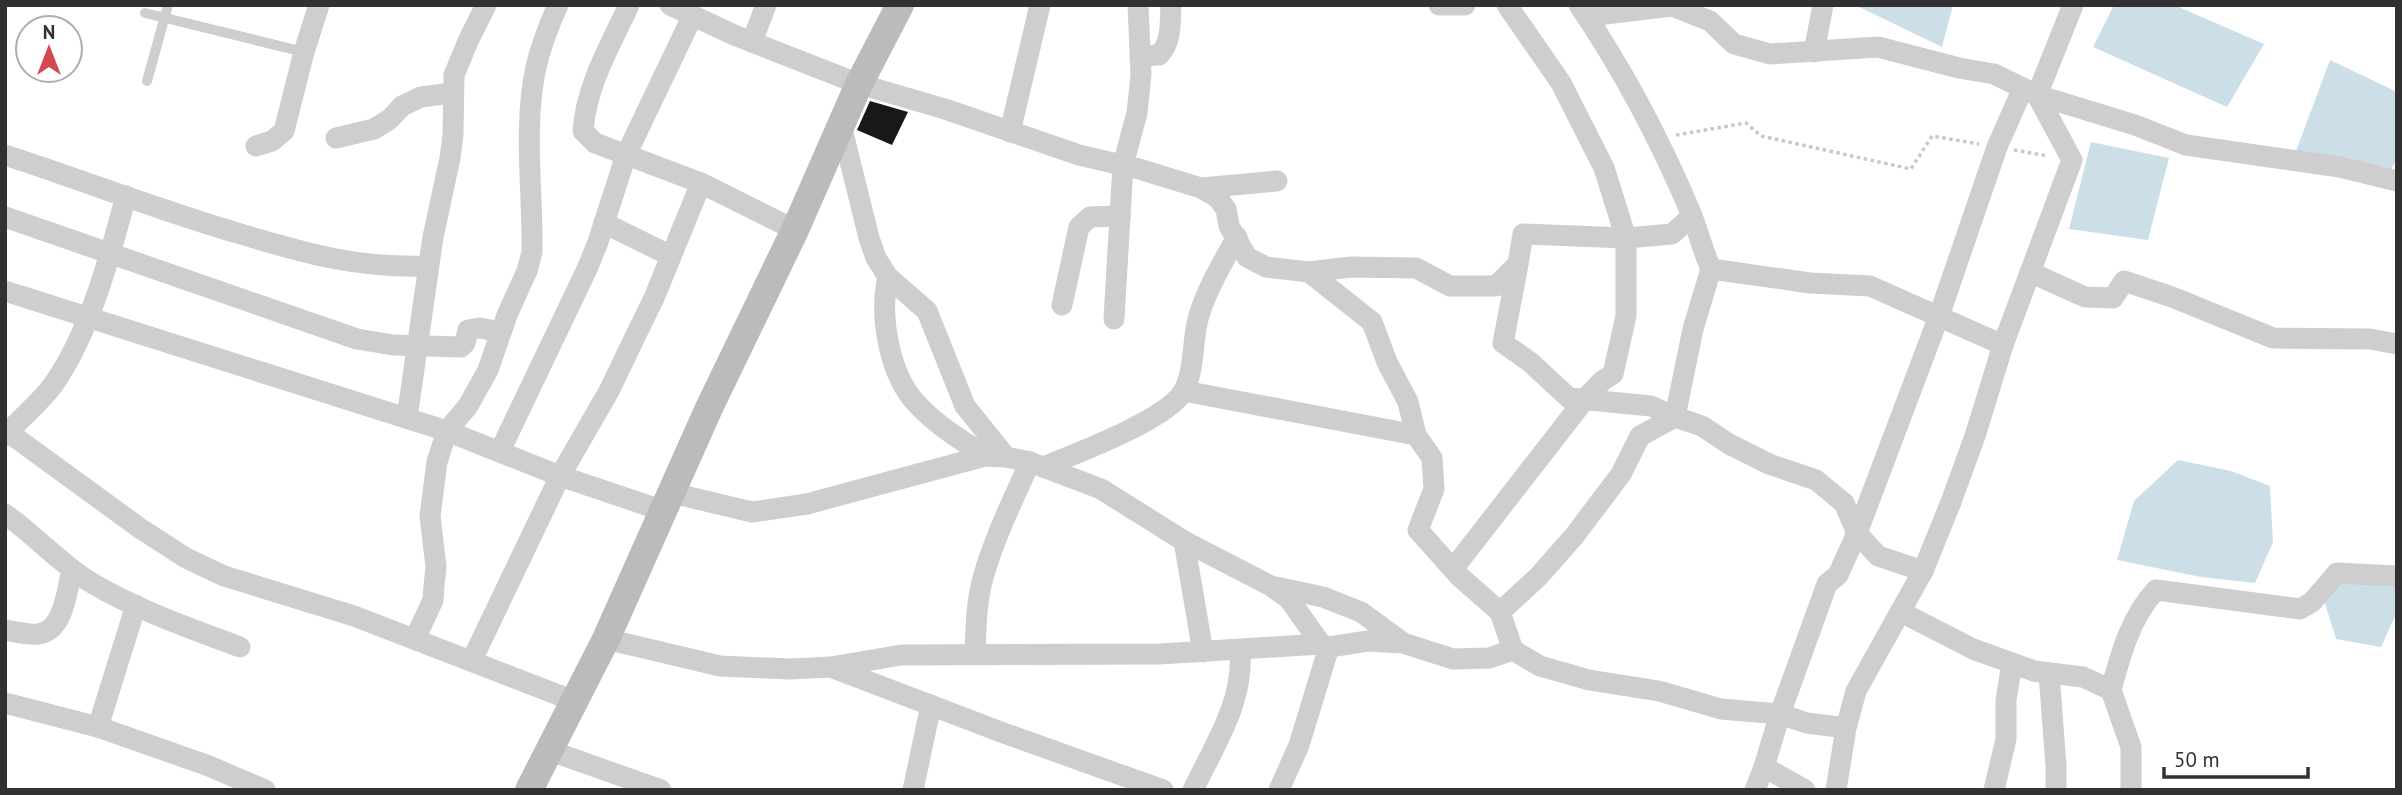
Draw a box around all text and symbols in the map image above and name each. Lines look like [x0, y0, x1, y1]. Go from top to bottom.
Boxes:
north arrow [14, 14, 84, 84]
text: N [43, 20, 55, 44]
scale bar [2164, 736, 2308, 780]
text: 50 m [2174, 746, 2220, 773]

